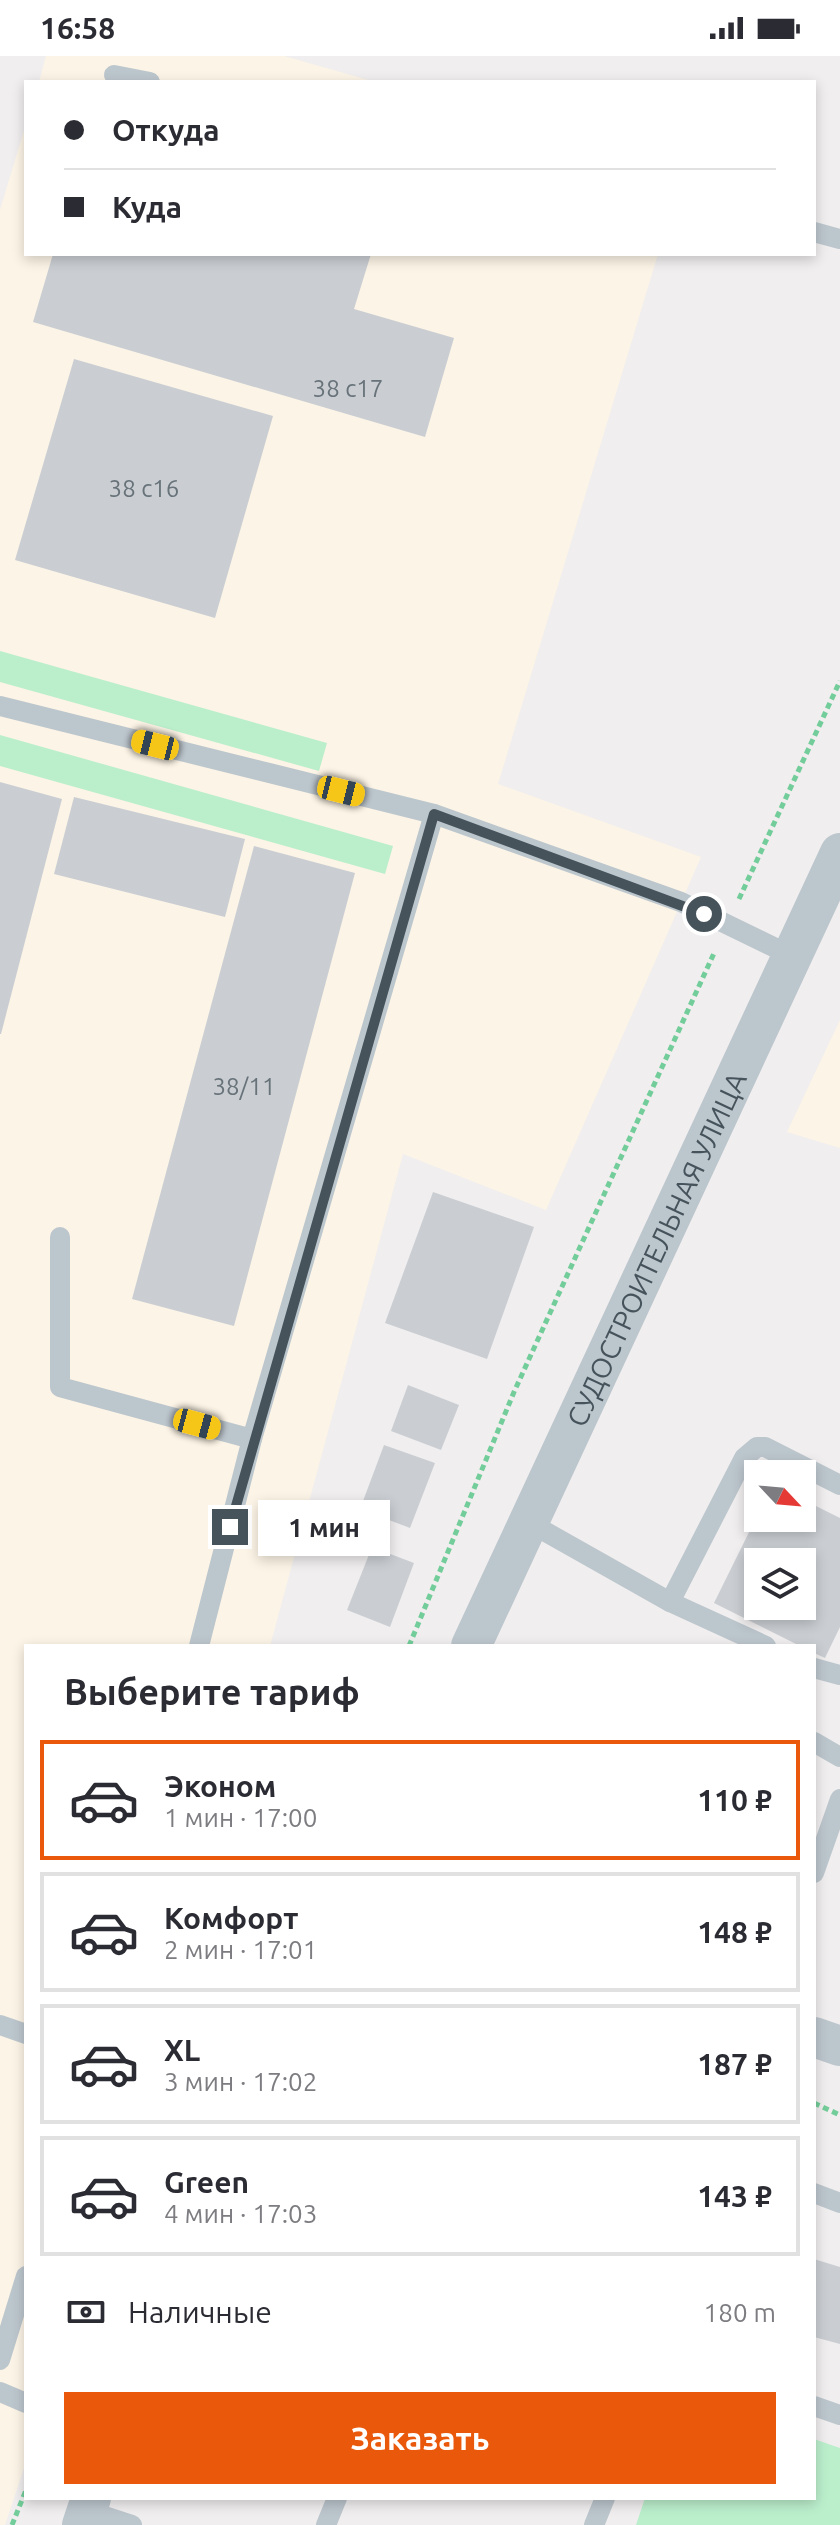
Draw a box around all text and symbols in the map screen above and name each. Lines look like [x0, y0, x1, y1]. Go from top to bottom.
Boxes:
text: 16:58 [40, 11, 115, 45]
text: Откуда [112, 113, 220, 147]
text: Куда [112, 190, 182, 224]
house number: 38 с17 [313, 375, 383, 402]
house number: 38 с16 [109, 475, 179, 502]
car [129, 728, 181, 762]
car [315, 774, 367, 808]
route start [686, 896, 722, 932]
street label: СУДОСТРОИТЕЛЬНАЯ УЛИЦА [560, 1067, 751, 1431]
house number: 38/11 [213, 1073, 275, 1100]
car [171, 1406, 223, 1442]
north arrow [744, 1460, 816, 1532]
map controls [744, 1460, 816, 1620]
callout: 1 мин [258, 1499, 390, 1555]
route end [212, 1509, 248, 1545]
text: 1 мин [288, 1513, 360, 1542]
button: layers [744, 1548, 816, 1620]
text: Выберите тариф [64, 1671, 360, 1712]
icon: car [68, 1764, 140, 1836]
text: Эконом [164, 1769, 276, 1803]
text: 110 ₽ [697, 1783, 772, 1817]
text: 1 мин · 17:00 [164, 1803, 317, 1832]
icon: car [68, 1896, 140, 1968]
text: Комфорт [164, 1901, 298, 1935]
text: 148 ₽ [697, 1915, 772, 1949]
text: 2 мин · 17:01 [164, 1935, 317, 1964]
icon: car [68, 2028, 140, 2100]
text: XL [164, 2033, 200, 2067]
text: 187 ₽ [697, 2047, 772, 2081]
text: 3 мин · 17:02 [164, 2067, 317, 2096]
icon: car [68, 2160, 140, 2232]
text: Green [164, 2165, 249, 2199]
text: 143 ₽ [697, 2179, 772, 2213]
text: 4 мин · 17:03 [164, 2199, 317, 2228]
icon: cash [64, 2290, 108, 2334]
text: Наличные [128, 2295, 272, 2329]
text: 180 m [704, 2298, 776, 2327]
button: Заказать [64, 2392, 776, 2484]

